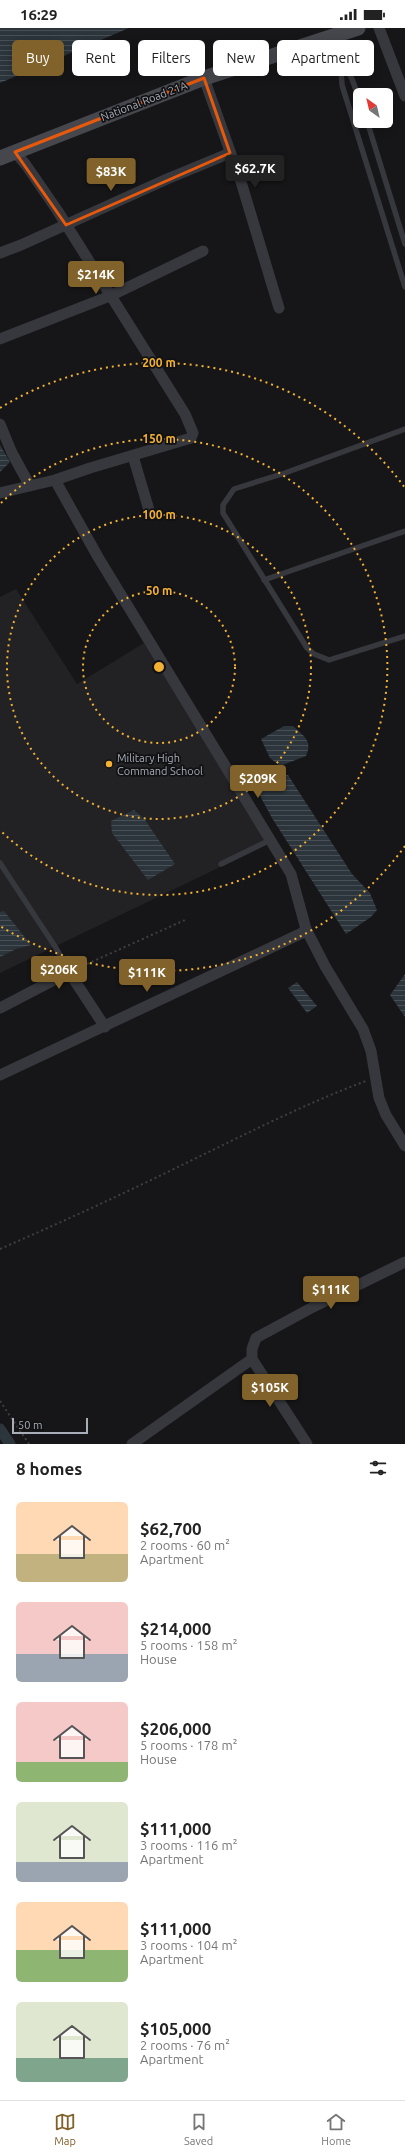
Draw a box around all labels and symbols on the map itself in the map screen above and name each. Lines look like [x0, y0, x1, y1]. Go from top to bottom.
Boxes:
street label: National Road 21A [99, 79, 190, 123]
north arrow [353, 88, 393, 128]
pin: $62.7K [222, 155, 288, 189]
pin: $83K [87, 158, 135, 192]
pin: $214K [68, 261, 124, 295]
text: 200 m [142, 356, 176, 369]
text: 150 m [142, 432, 176, 445]
text: 100 m [142, 508, 176, 521]
text: 50 m [146, 584, 172, 597]
centre of rings [152, 660, 166, 674]
place label: Military High Command School [117, 752, 203, 777]
marker: Military High Command School [104, 759, 114, 769]
pin: $209K [230, 765, 286, 799]
pin: $206K [31, 956, 87, 990]
pin: $111K [119, 959, 175, 993]
pin: $111K [303, 1276, 359, 1310]
pin: $105K [242, 1374, 298, 1408]
scale bar [12, 1416, 88, 1435]

